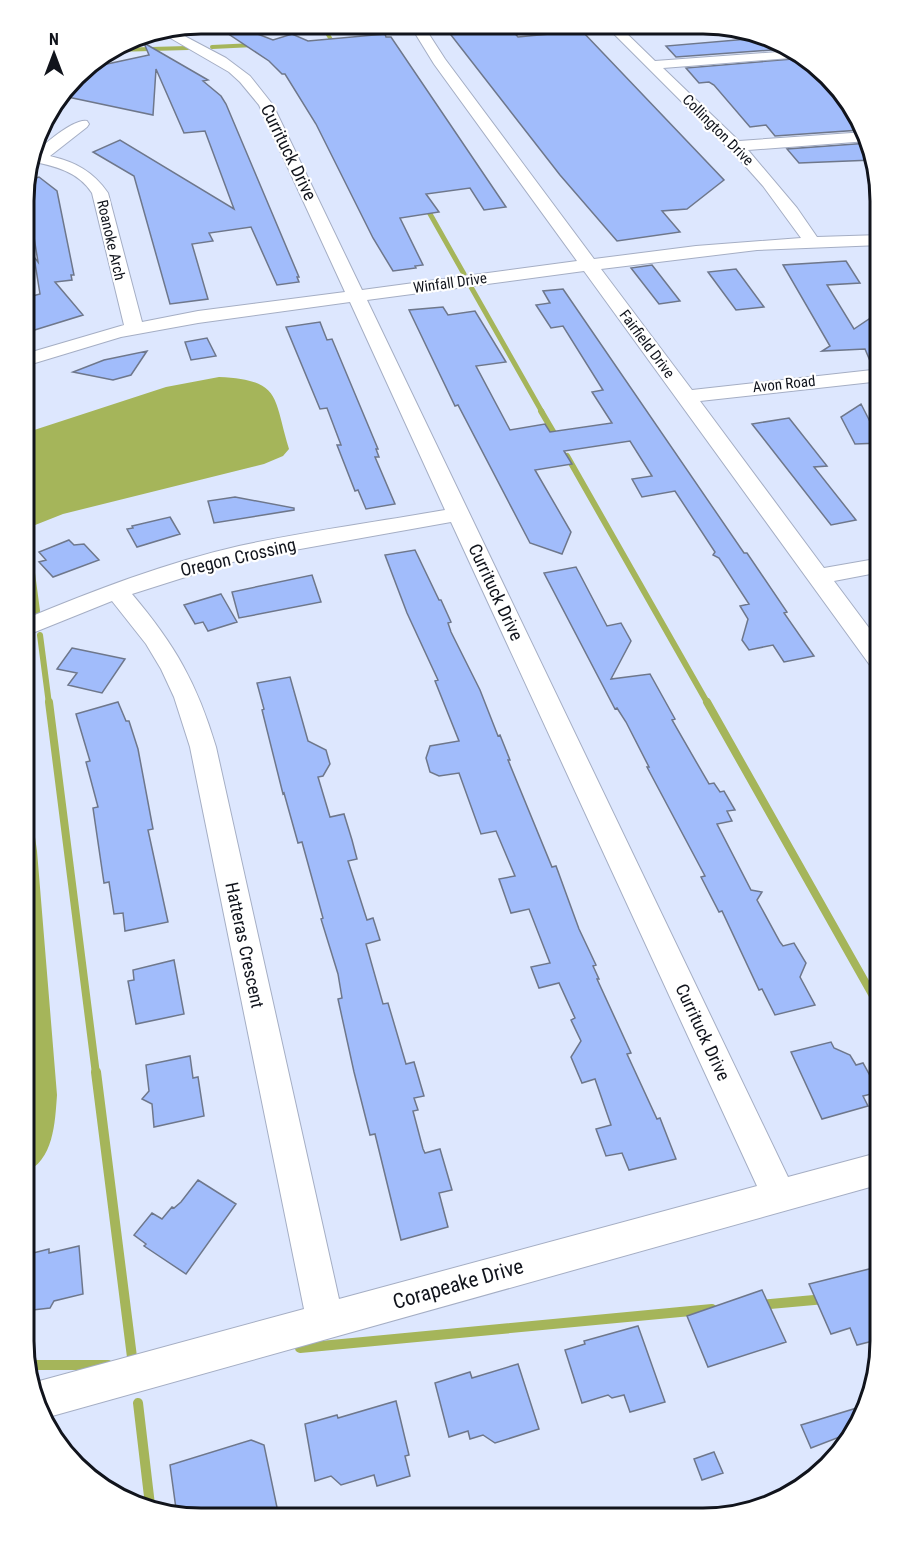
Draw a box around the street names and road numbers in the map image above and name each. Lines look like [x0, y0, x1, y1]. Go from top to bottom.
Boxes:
street label: Collington Drive [679, 91, 757, 169]
street label: Currituck Drive [257, 100, 321, 204]
street label: Roanoke Arch [93, 198, 129, 282]
street label: Winfall Drive [412, 269, 488, 297]
street label: Fairfield Drive [615, 306, 679, 382]
street label: Avon Road [752, 372, 816, 396]
street label: Oregon Crossing [178, 533, 298, 581]
street label: Currituck Drive [464, 540, 528, 644]
street label: Hatteras Crescent [221, 880, 269, 1010]
street label: Currituck Drive [671, 980, 735, 1084]
street label: Corapeake Drive [390, 1254, 526, 1314]

